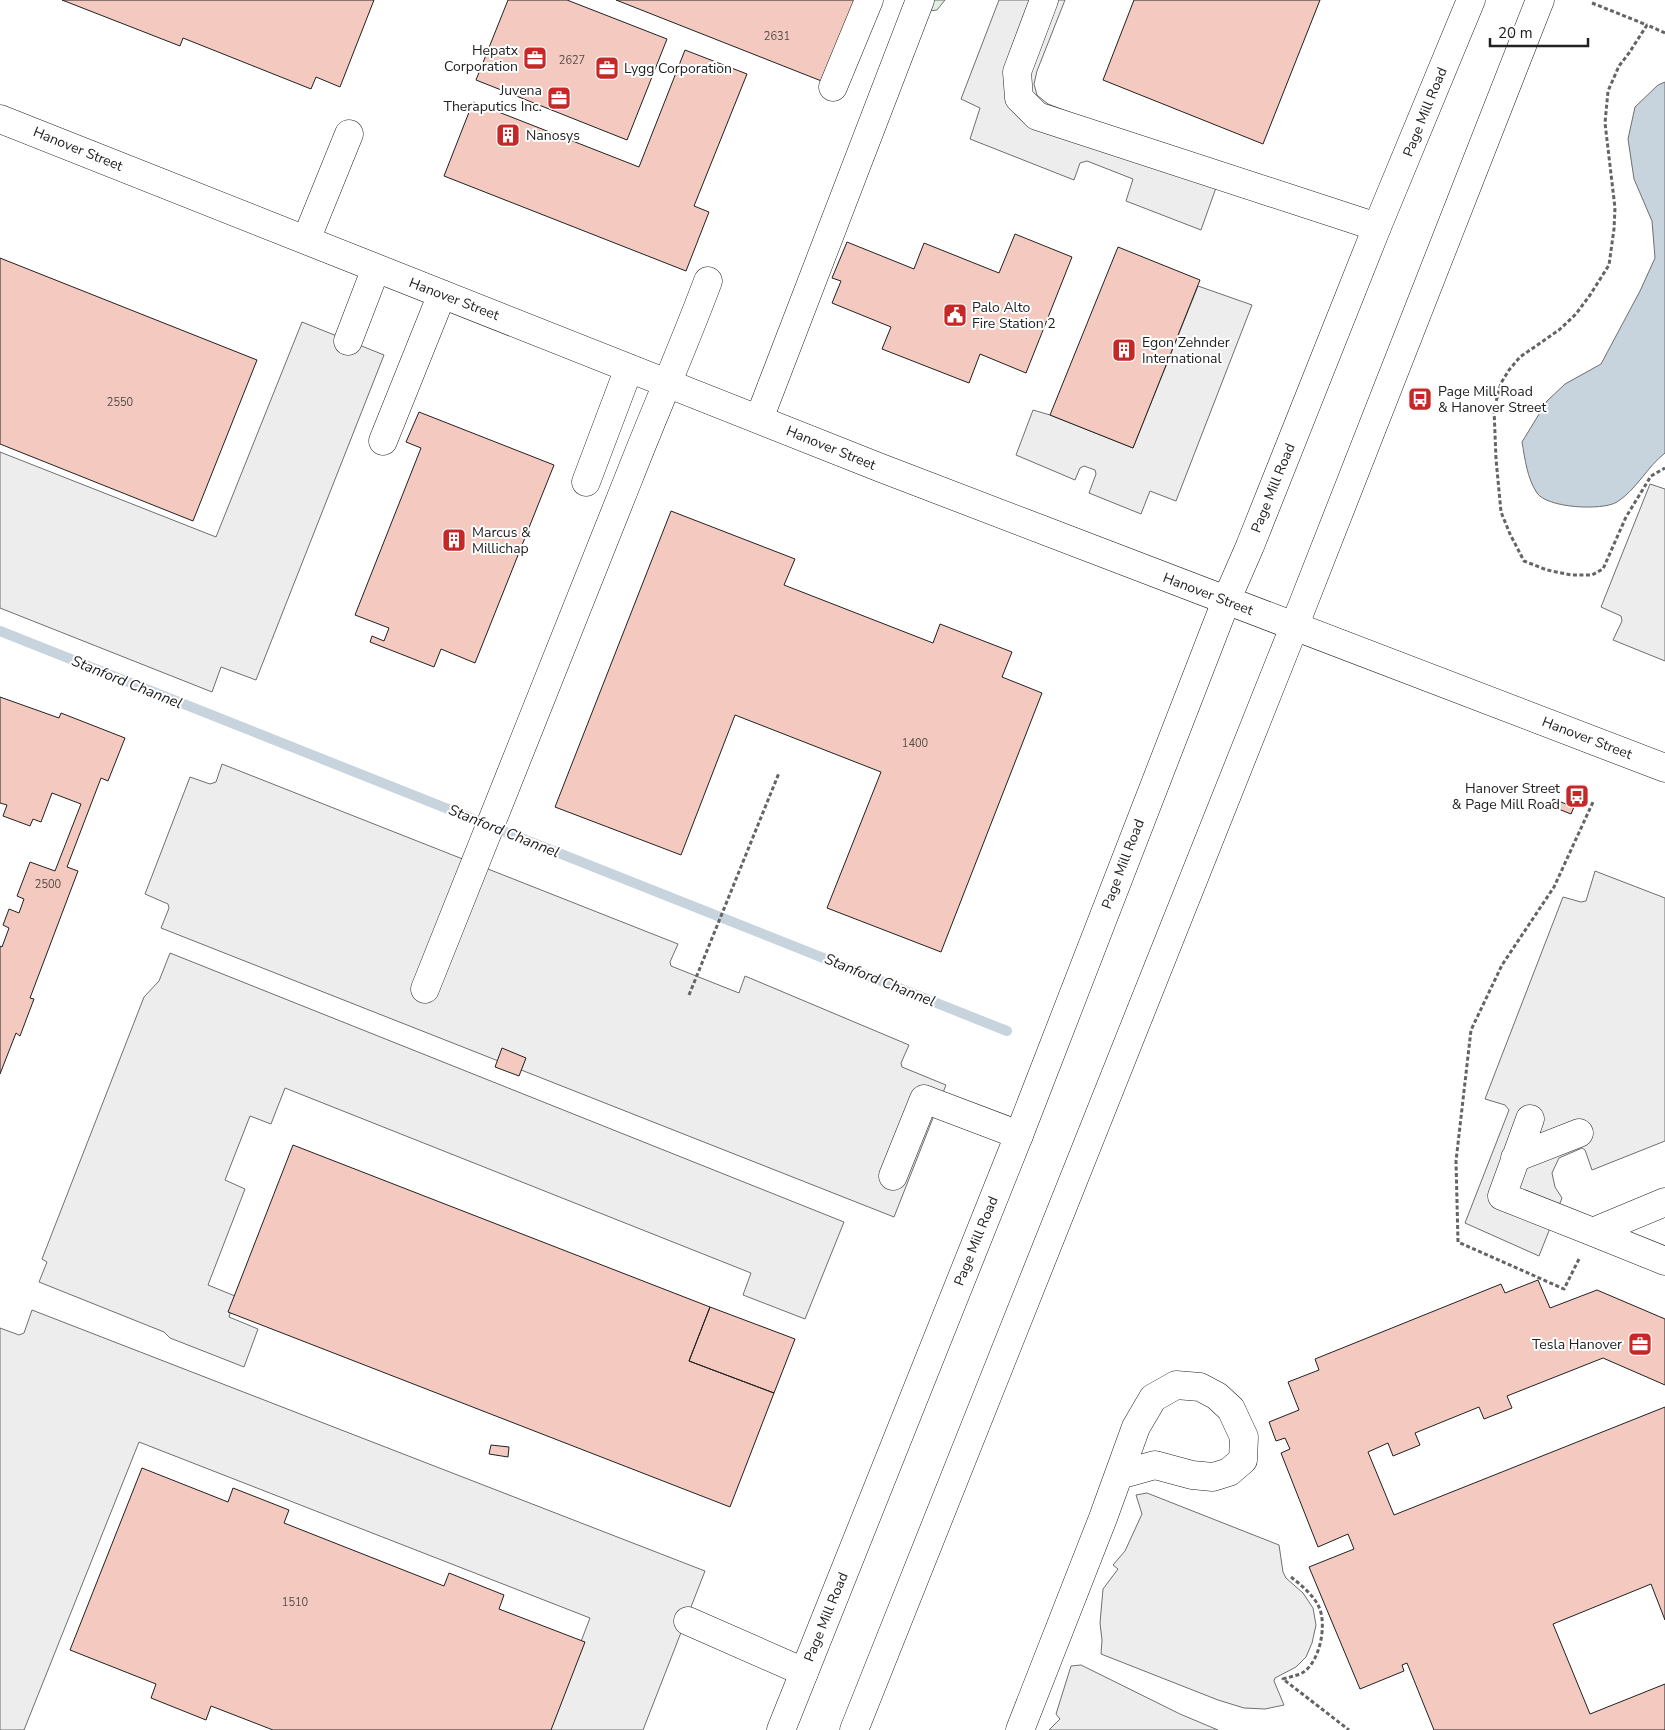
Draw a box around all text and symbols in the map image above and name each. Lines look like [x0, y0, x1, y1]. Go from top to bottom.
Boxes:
scale bar [1490, 15, 1588, 47]
text: 20 m [1498, 23, 1533, 43]
house number: 2631 [764, 29, 790, 44]
place label: Hepatx Corporation [444, 41, 519, 76]
office icon: Hepatx Corporation [522, 45, 548, 71]
house number: 2627 [559, 53, 585, 68]
office icon: Lygg Corporation [594, 55, 620, 81]
place label: Lygg Corporation [624, 59, 732, 78]
street label: Page Mill Road [1398, 64, 1452, 160]
place label: Juvena Theraputics Inc. [443, 81, 542, 116]
office icon: Juvena Theraputics Inc. [546, 85, 572, 111]
street label: Hanover Street [30, 122, 126, 176]
building icon: Nanosys [495, 122, 521, 148]
place label: Nanosys [526, 126, 580, 145]
street label: Hanover Street [406, 273, 502, 325]
place label: Palo Alto Fire Station 2 [972, 298, 1056, 333]
public building icon: Palo Alto Fire Station 2 [942, 302, 968, 328]
place label: Egon Zehnder International [1142, 333, 1230, 368]
building icon: Egon Zehnder International [1111, 337, 1137, 363]
place label: Page Mill Road & Hanover Street [1438, 382, 1546, 417]
bus stop icon: Page Mill Road & Hanover Street [1407, 386, 1433, 412]
house number: 2550 [107, 395, 134, 410]
street label: Hanover Street [783, 421, 879, 475]
street label: Page Mill Road [1246, 440, 1300, 536]
place label: Marcus & Millichap [472, 523, 531, 558]
building icon: Marcus & Millichap [441, 527, 467, 553]
street label: Hanover Street [1160, 568, 1256, 620]
water label: Stanford Channel [69, 651, 185, 713]
street label: Hanover Street [1539, 712, 1635, 764]
house number: 1400 [902, 736, 929, 751]
place label: Hanover Street & Page Mill Road [1452, 779, 1560, 814]
bus stop icon: Hanover Street & Page Mill Road [1564, 783, 1590, 809]
water label: Stanford Channel [446, 800, 562, 862]
street label: Page Mill Road [1097, 816, 1149, 912]
house number: 2500 [35, 877, 62, 892]
water label: Stanford Channel [822, 949, 938, 1011]
street label: Page Mill Road [949, 1193, 1003, 1289]
office icon: Tesla Hanover [1627, 1331, 1653, 1357]
place label: Tesla Hanover [1532, 1335, 1622, 1354]
street label: Page Mill Road [799, 1569, 853, 1665]
house number: 1510 [282, 1595, 309, 1610]

